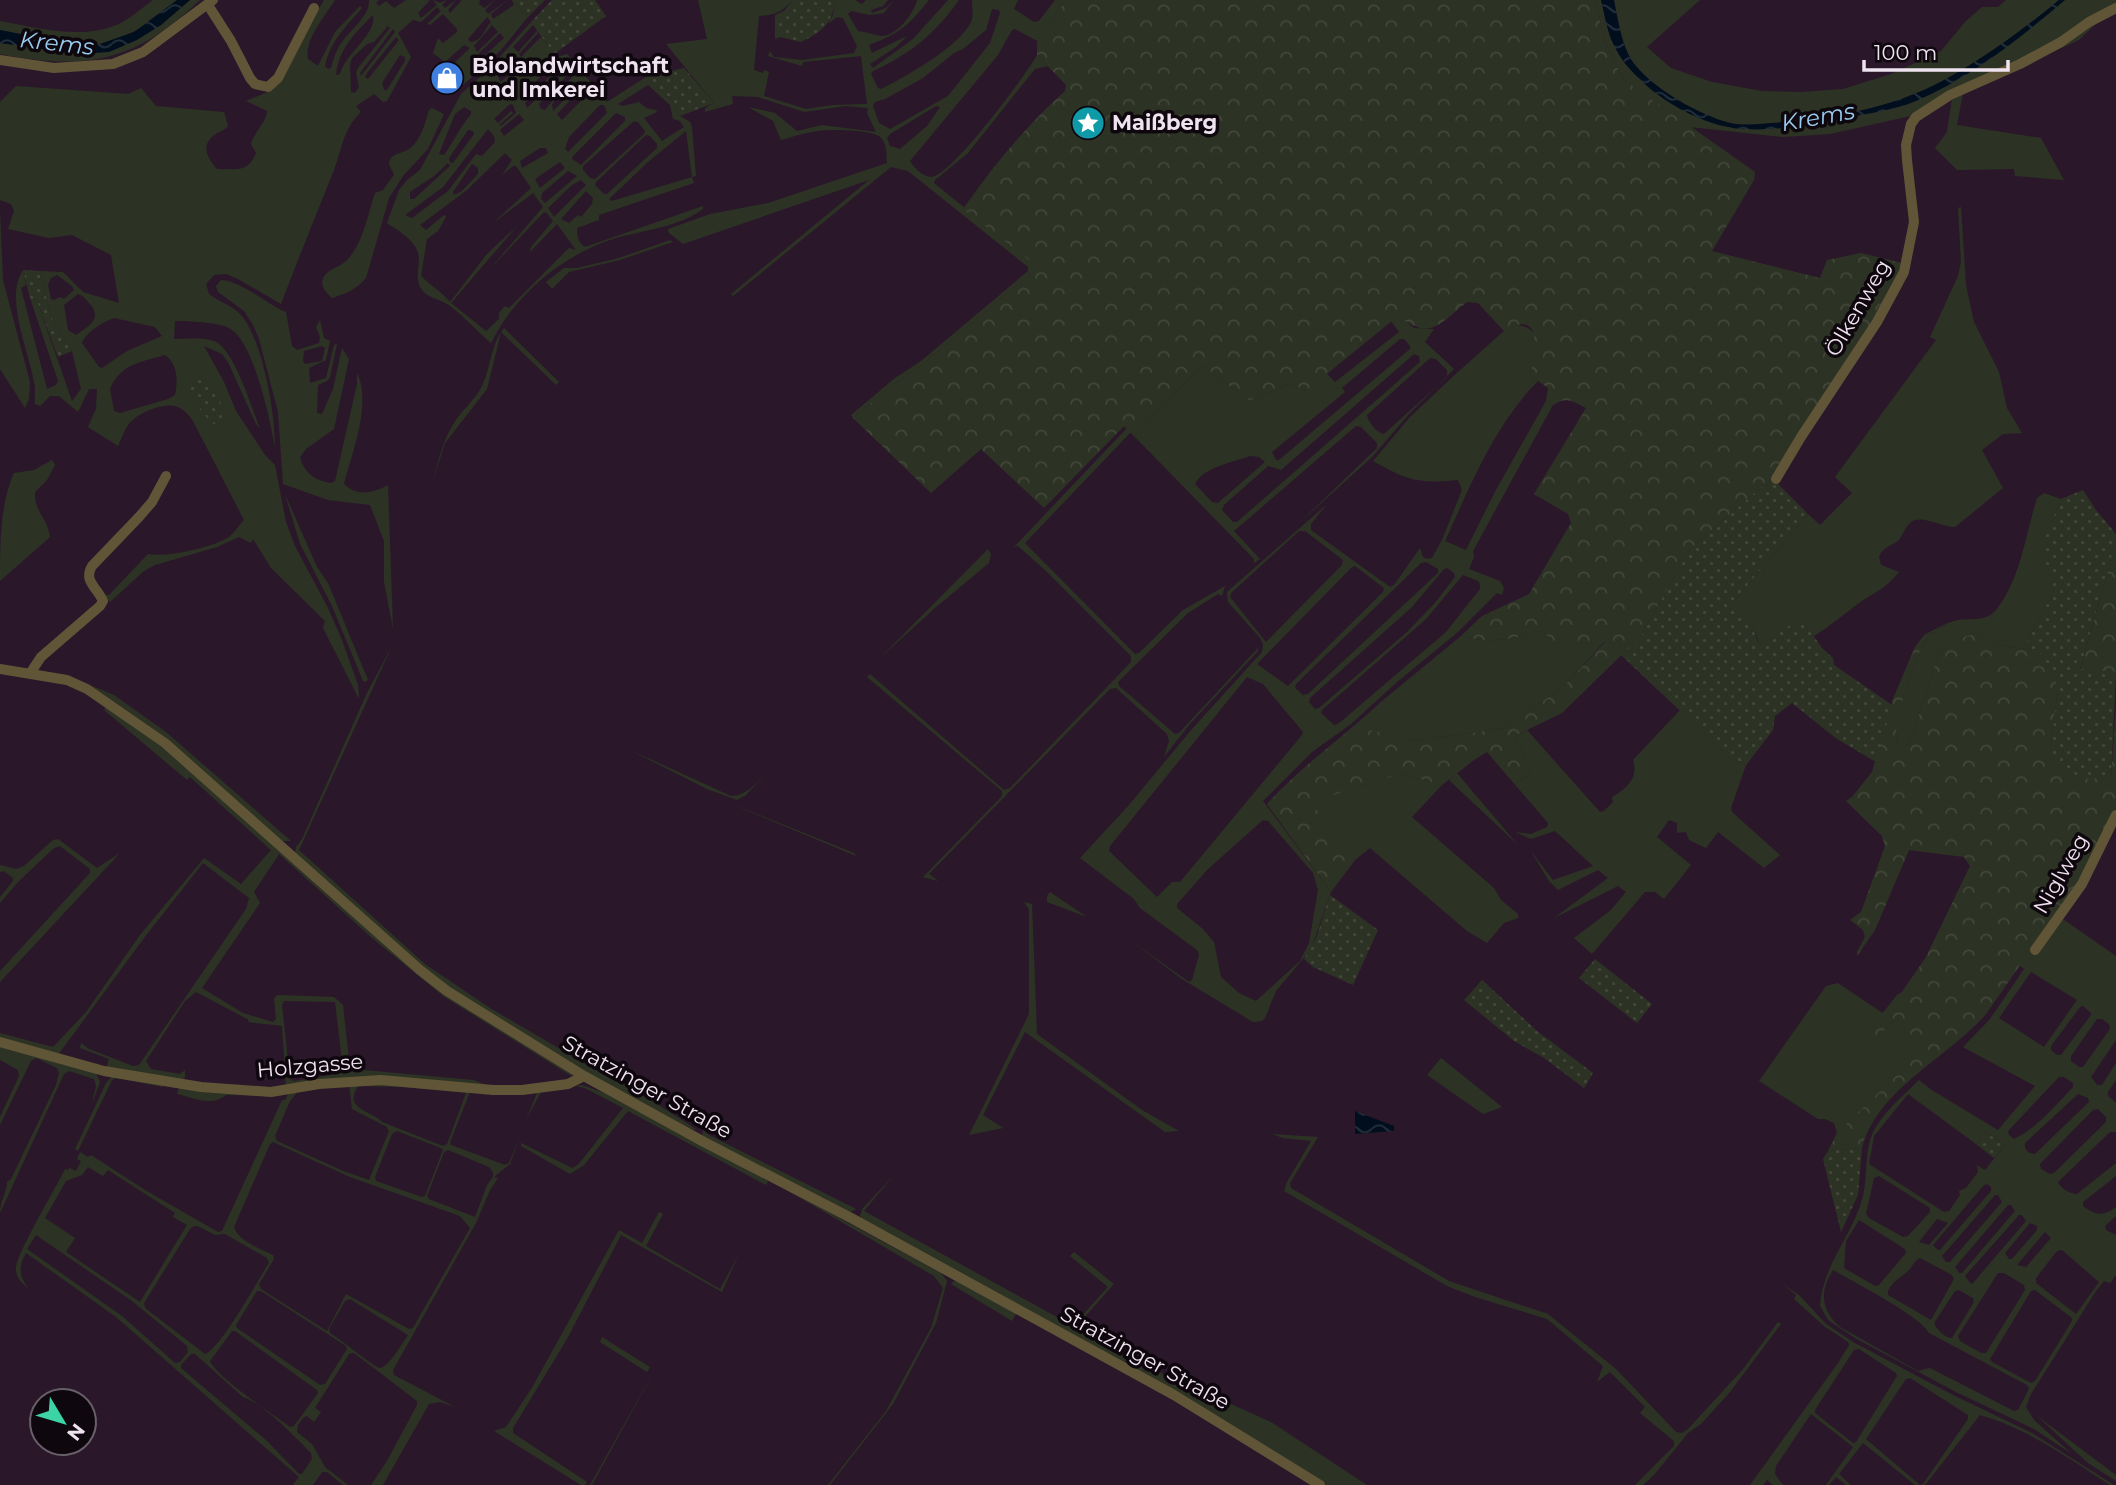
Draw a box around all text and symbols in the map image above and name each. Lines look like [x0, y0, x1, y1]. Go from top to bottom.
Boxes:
water label: Krems [18, 25, 96, 61]
scale bar [1864, 28, 2008, 72]
text: 100 m [1874, 40, 1937, 65]
place label: Biolandwirtschaft und Imkerei [472, 53, 669, 102]
shop icon: Biolandwirtschaft und Imkerei [428, 59, 466, 97]
water label: Krems [1779, 97, 1857, 137]
place icon: Maißberg [1069, 104, 1107, 142]
place label: Maißberg [1112, 110, 1217, 135]
street label: Ölkenweg [1820, 255, 1895, 360]
street label: Niglweg [2028, 829, 2093, 918]
street label: Stratzinger Straße [558, 1030, 736, 1143]
street label: Holzgasse [256, 1048, 364, 1083]
street label: Stratzinger Straße [1056, 1301, 1234, 1414]
north arrow [28, 1387, 98, 1457]
text: N [62, 1419, 90, 1445]

